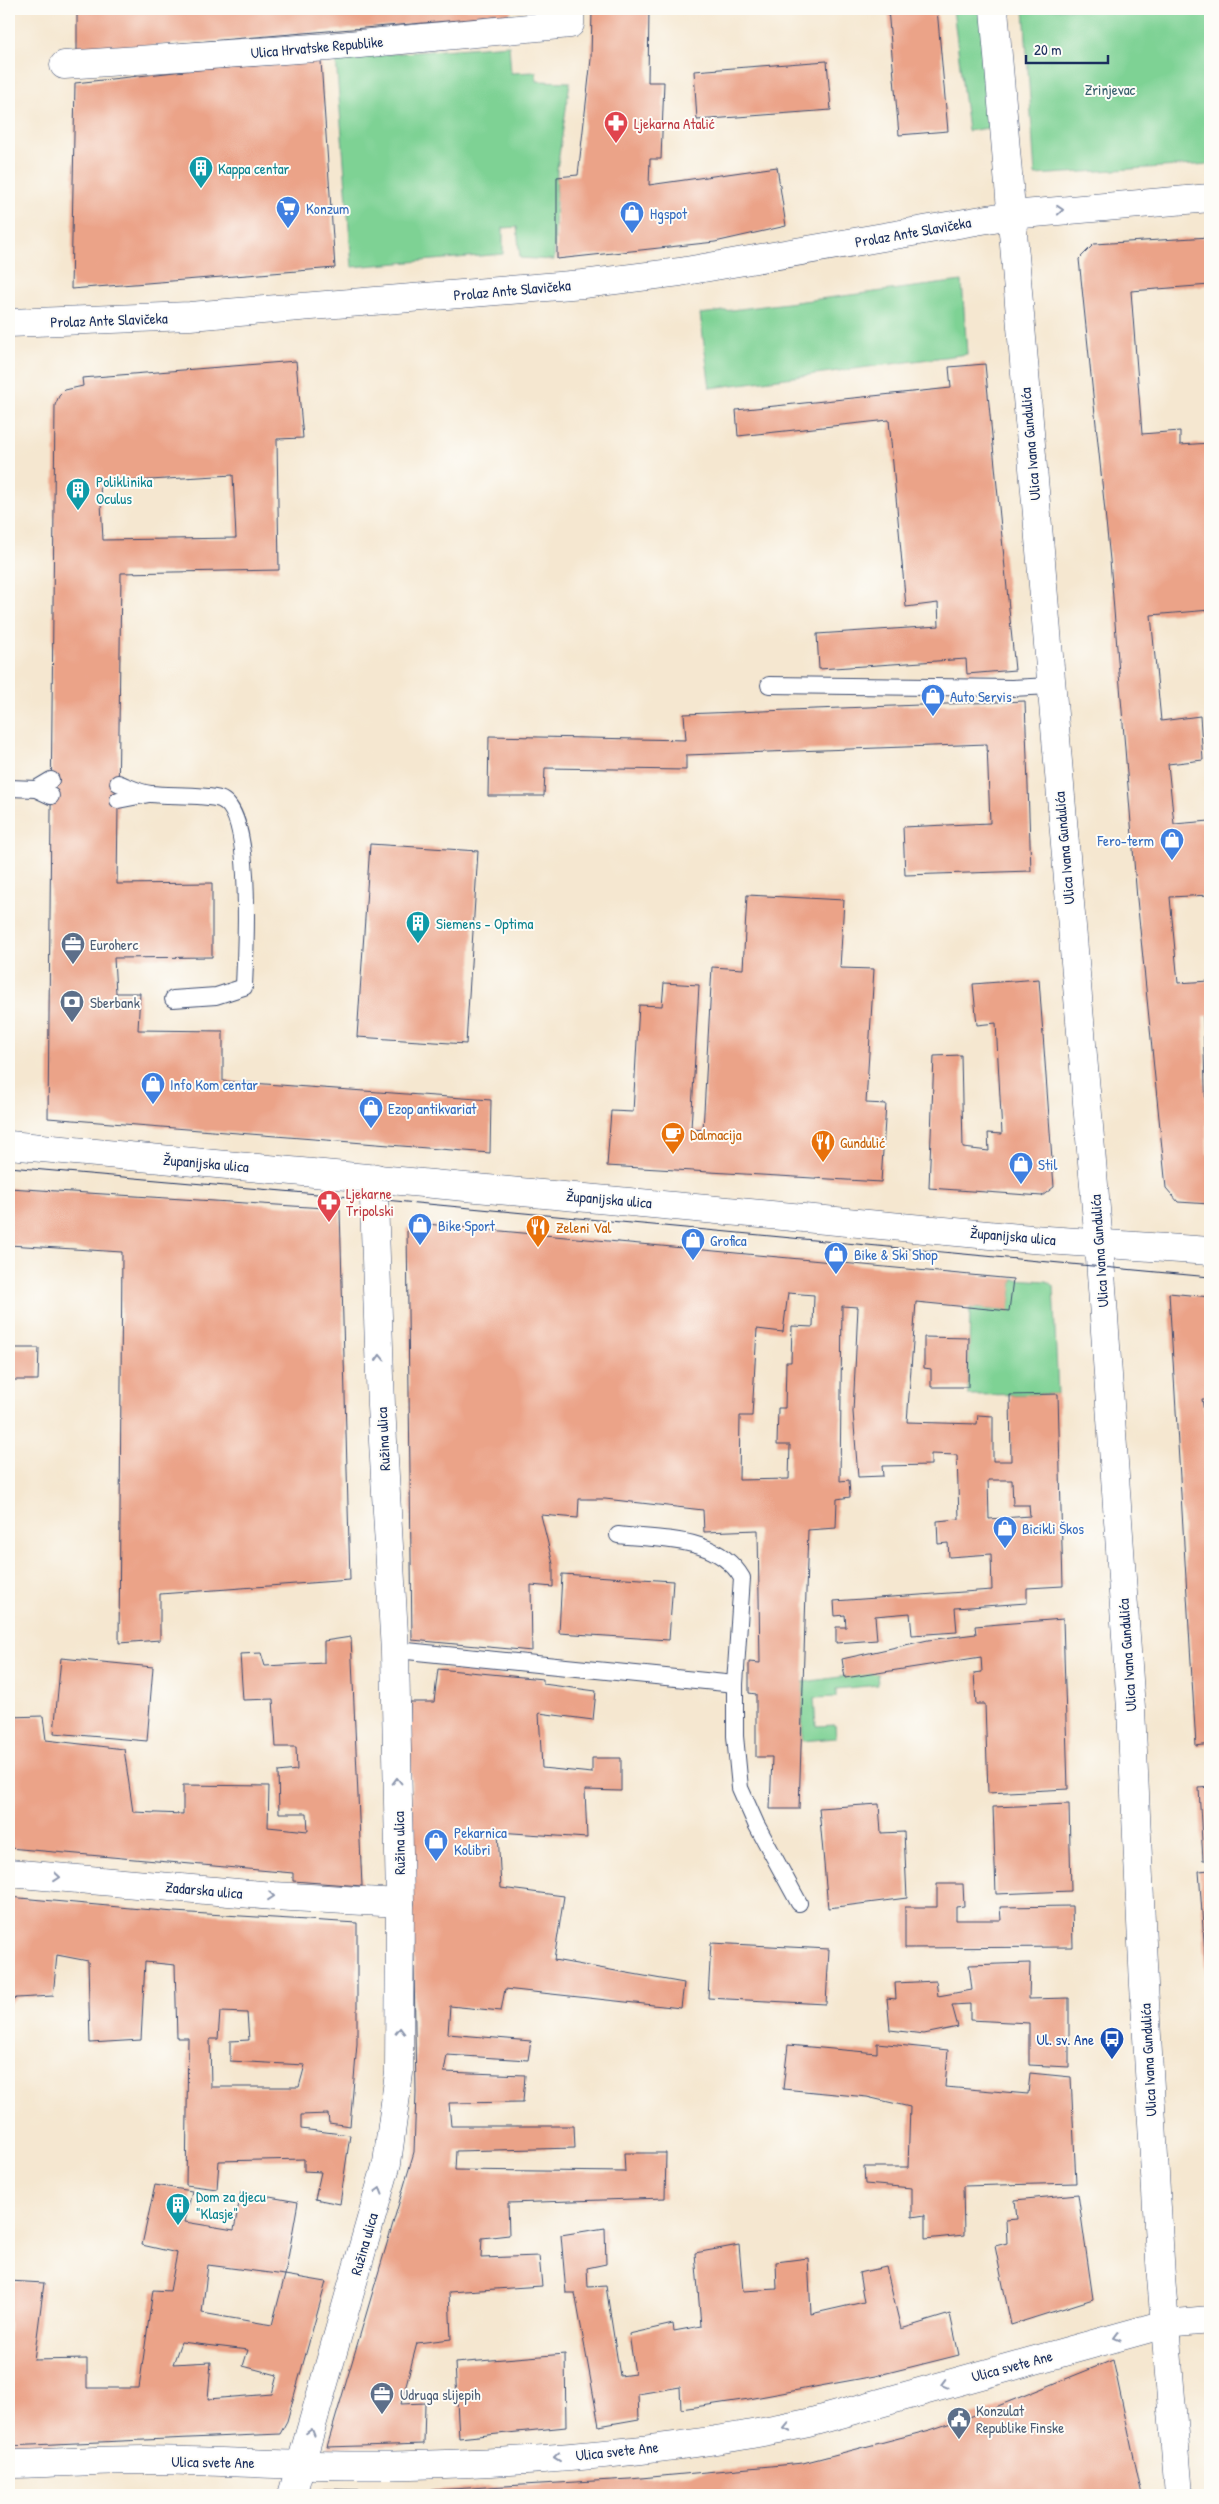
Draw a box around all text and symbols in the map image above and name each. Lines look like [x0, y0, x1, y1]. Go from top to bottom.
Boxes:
street label: Ulica Hrvatske Republike [250, 31, 384, 63]
scale bar [1026, 32, 1109, 64]
text: 20 m [1034, 39, 1061, 60]
park label: Zrinjevac [1085, 79, 1136, 100]
pharmacy icon: Ljekarna Atalić [603, 110, 629, 144]
place label: Ljekarna Atalić [634, 113, 715, 134]
building icon: Kappa centar [188, 155, 214, 189]
place label: Kappa centar [218, 158, 290, 179]
supermarket icon: Konzum [275, 195, 301, 229]
place label: Konzum [306, 198, 349, 219]
shop icon: Hgspot [619, 200, 645, 234]
place label: Hgspot [650, 203, 688, 224]
one-way arrow [1056, 205, 1064, 216]
street label: Prolaz Ante Slavičeka [853, 211, 973, 253]
street label: Prolaz Ante Slavičeka [453, 274, 572, 306]
street label: Prolaz Ante Slavičeka [50, 307, 168, 333]
street label: Ulica Ivana Gundulića [1015, 387, 1045, 501]
place label: Poliklinika Oculus [96, 471, 153, 509]
building icon: Poliklinika Oculus [65, 477, 91, 511]
shop icon: Auto Servis [920, 683, 946, 717]
place label: Auto Servis [950, 686, 1012, 707]
street label: Ulica Ivana Gundulića [1049, 791, 1079, 905]
shop icon: Fero-term [1159, 827, 1185, 861]
place label: Fero-term [1096, 830, 1154, 851]
building icon: Siemens - Optima [405, 910, 431, 944]
place label: Siemens - Optima [436, 913, 533, 934]
office icon: Euroherc [60, 931, 86, 965]
place label: Euroherc [90, 934, 138, 955]
bank icon: Sberbank [59, 989, 85, 1023]
place label: Sberbank [90, 992, 140, 1013]
shop icon: Info Kom centar [140, 1071, 166, 1105]
place label: Info Kom centar [170, 1074, 258, 1095]
shop icon: Ezop antikvariat [358, 1095, 384, 1129]
place label: Ezop antikvariat [388, 1098, 477, 1119]
cafe icon: Dalmacija [660, 1121, 686, 1155]
place label: Dalmacija [690, 1124, 742, 1145]
restaurant icon: Gundulić [810, 1129, 836, 1163]
place label: Gundulić [840, 1132, 885, 1153]
street label: Županijska ulica [162, 1149, 250, 1177]
shop icon: Stil [1008, 1151, 1034, 1185]
place label: Stil [1038, 1154, 1057, 1175]
place label: Ljekarne Tripolski [346, 1183, 394, 1221]
street label: Županijska ulica [565, 1185, 653, 1213]
pharmacy icon: Ljekarne Tripolski [316, 1189, 342, 1223]
street label: Ulica Ivana Gundulića [1085, 1194, 1113, 1308]
shop icon: Bike Sport [407, 1212, 433, 1246]
restaurant icon: Zeleni Val [525, 1214, 551, 1248]
place label: Bike Sport [438, 1215, 496, 1236]
place label: Zeleni Val [556, 1217, 611, 1238]
street label: Županijska ulica [969, 1222, 1057, 1250]
shop icon: Grofica [680, 1227, 706, 1261]
place label: Grofica [710, 1230, 747, 1251]
shop icon: Bike & Ski Shop [823, 1241, 849, 1275]
place label: Bike & Ski Shop [854, 1244, 938, 1265]
one-way arrow [374, 1353, 385, 1361]
street label: Ružina ulica [371, 1407, 395, 1471]
shop icon: Bicikli Škos [992, 1515, 1018, 1549]
place label: Bicikli Škos [1022, 1518, 1084, 1539]
street label: Ulica Ivana Gundulića [1113, 1598, 1141, 1712]
one-way arrow [392, 1777, 403, 1785]
street label: Ružina ulica [388, 1811, 410, 1875]
place label: Pekarnica Kolibri [454, 1822, 507, 1860]
shop icon: Pekarnica Kolibri [423, 1828, 449, 1862]
one-way arrow [54, 1871, 62, 1882]
street label: Zadarska ulica [165, 1876, 244, 1904]
one-way arrow [268, 1890, 276, 1901]
street label: Ulica Ivana Gundulića [1135, 2003, 1161, 2117]
bus stop icon: Ul. sv. Ane [1099, 2026, 1125, 2060]
one-way arrow [395, 2027, 405, 2034]
place label: Ul. sv. Ane [1037, 2029, 1094, 2050]
place label: Dom za djecu "Klasje" [196, 2186, 266, 2224]
one-way arrow [373, 2187, 384, 2196]
building icon: Dom za djecu "Klasje" [165, 2192, 191, 2226]
street label: Ružina ulica [345, 2210, 383, 2278]
one-way arrow [1113, 2331, 1122, 2342]
street label: Ulica svete Ane [969, 2345, 1055, 2387]
one-way arrow [939, 2378, 948, 2389]
office icon: Udruga slijepih [369, 2381, 395, 2415]
place label: Udruga slijepih [400, 2384, 481, 2405]
place label: Konzulat Republike Finske [976, 2400, 1064, 2438]
public building icon: Konzulat Republike Finske [946, 2406, 972, 2440]
one-way arrow [783, 2422, 792, 2433]
one-way arrow [305, 2428, 315, 2436]
street label: Ulica svete Ane [575, 2436, 659, 2466]
street label: Ulica svete Ane [171, 2451, 255, 2473]
one-way arrow [552, 2451, 560, 2462]

